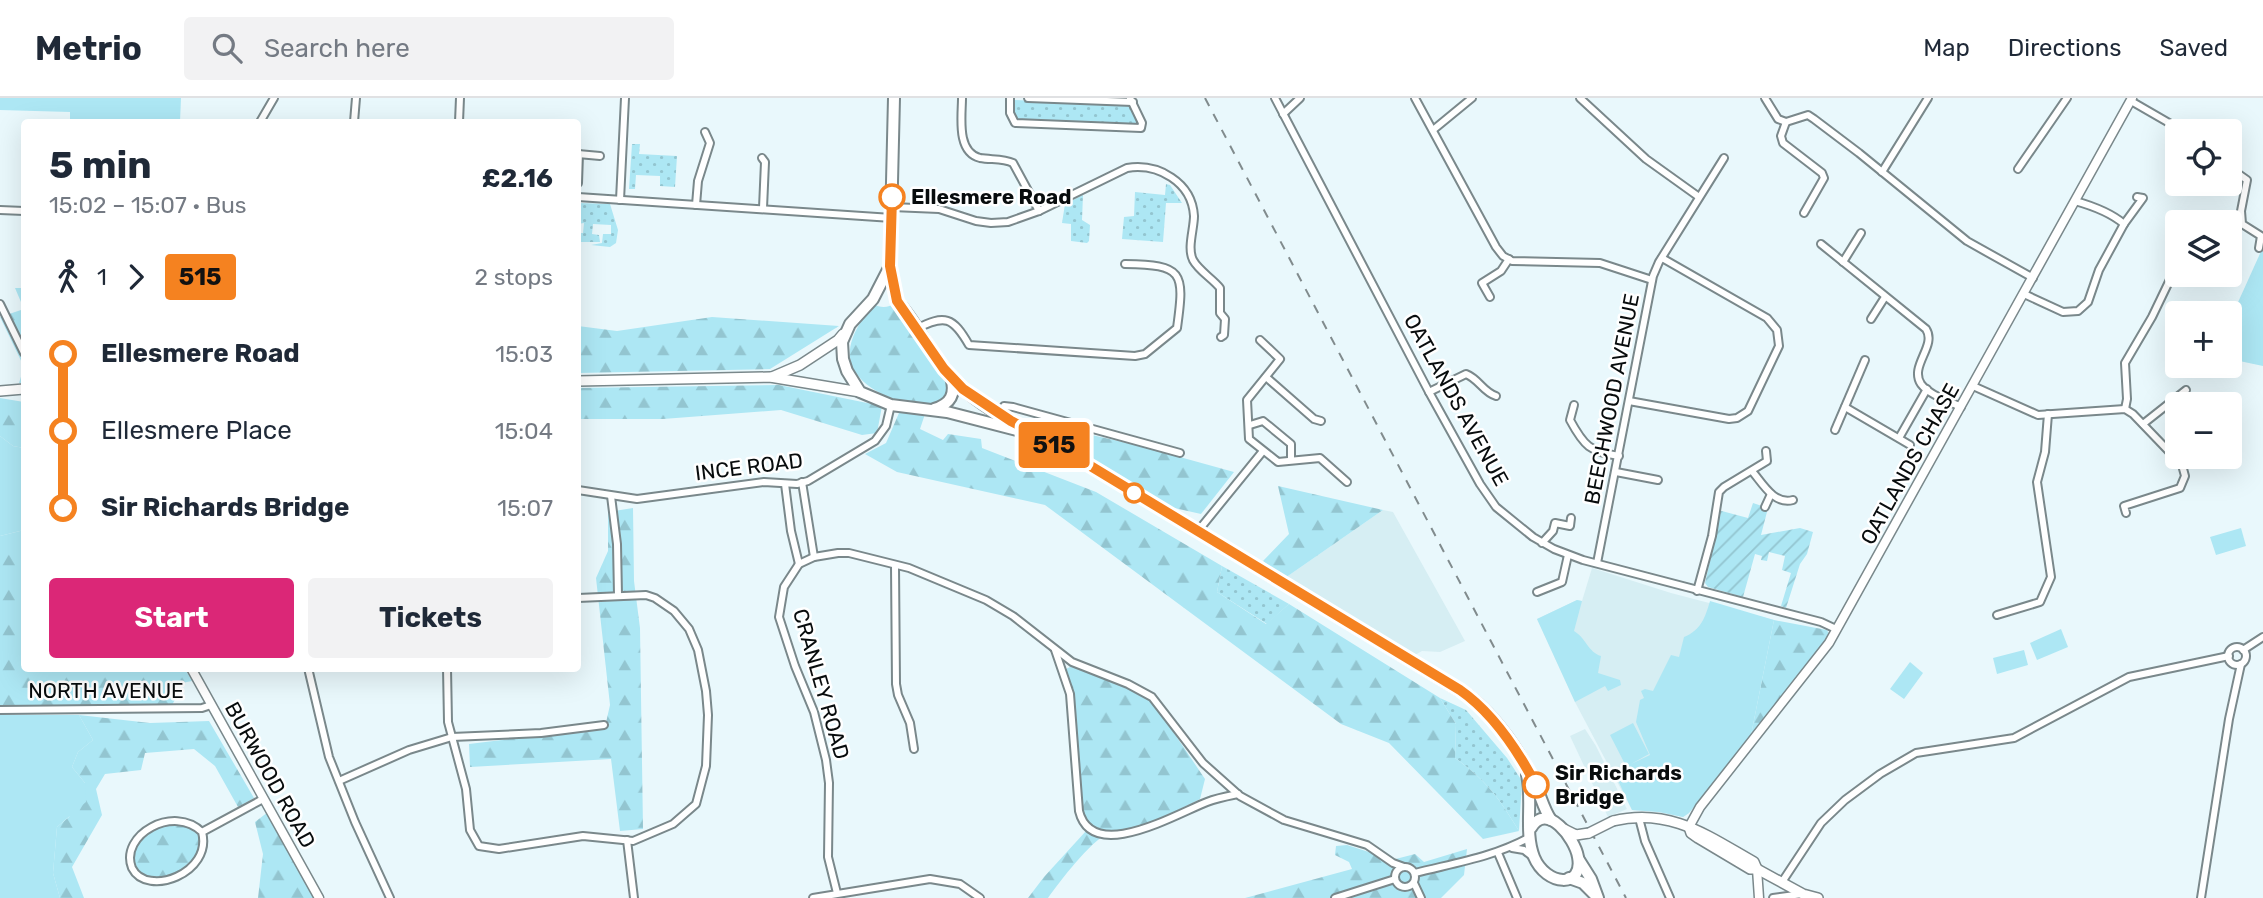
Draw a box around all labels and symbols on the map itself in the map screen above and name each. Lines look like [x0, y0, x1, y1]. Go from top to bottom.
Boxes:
marker: Ellesmere Road [879, 184, 905, 210]
place label: Ellesmere Road [911, 184, 1071, 209]
street label: BEECHWOOD AVENUE [1579, 291, 1644, 506]
street label: OATLANDS AVENUE [1399, 309, 1514, 490]
street label: OATLANDS CHASE [1855, 379, 1964, 549]
line badge: 515 [1014, 422, 1094, 468]
street label: INCE ROAD [694, 447, 804, 486]
unlabelled marker [1124, 483, 1144, 503]
street label: CRANLEY ROAD [788, 606, 855, 762]
street label: NORTH AVENUE [28, 678, 184, 703]
street label: BURWOOD ROAD [220, 697, 321, 852]
place label: Sir Richards Bridge [1555, 760, 1682, 809]
marker: Sir Richards Bridge [1523, 772, 1549, 798]

